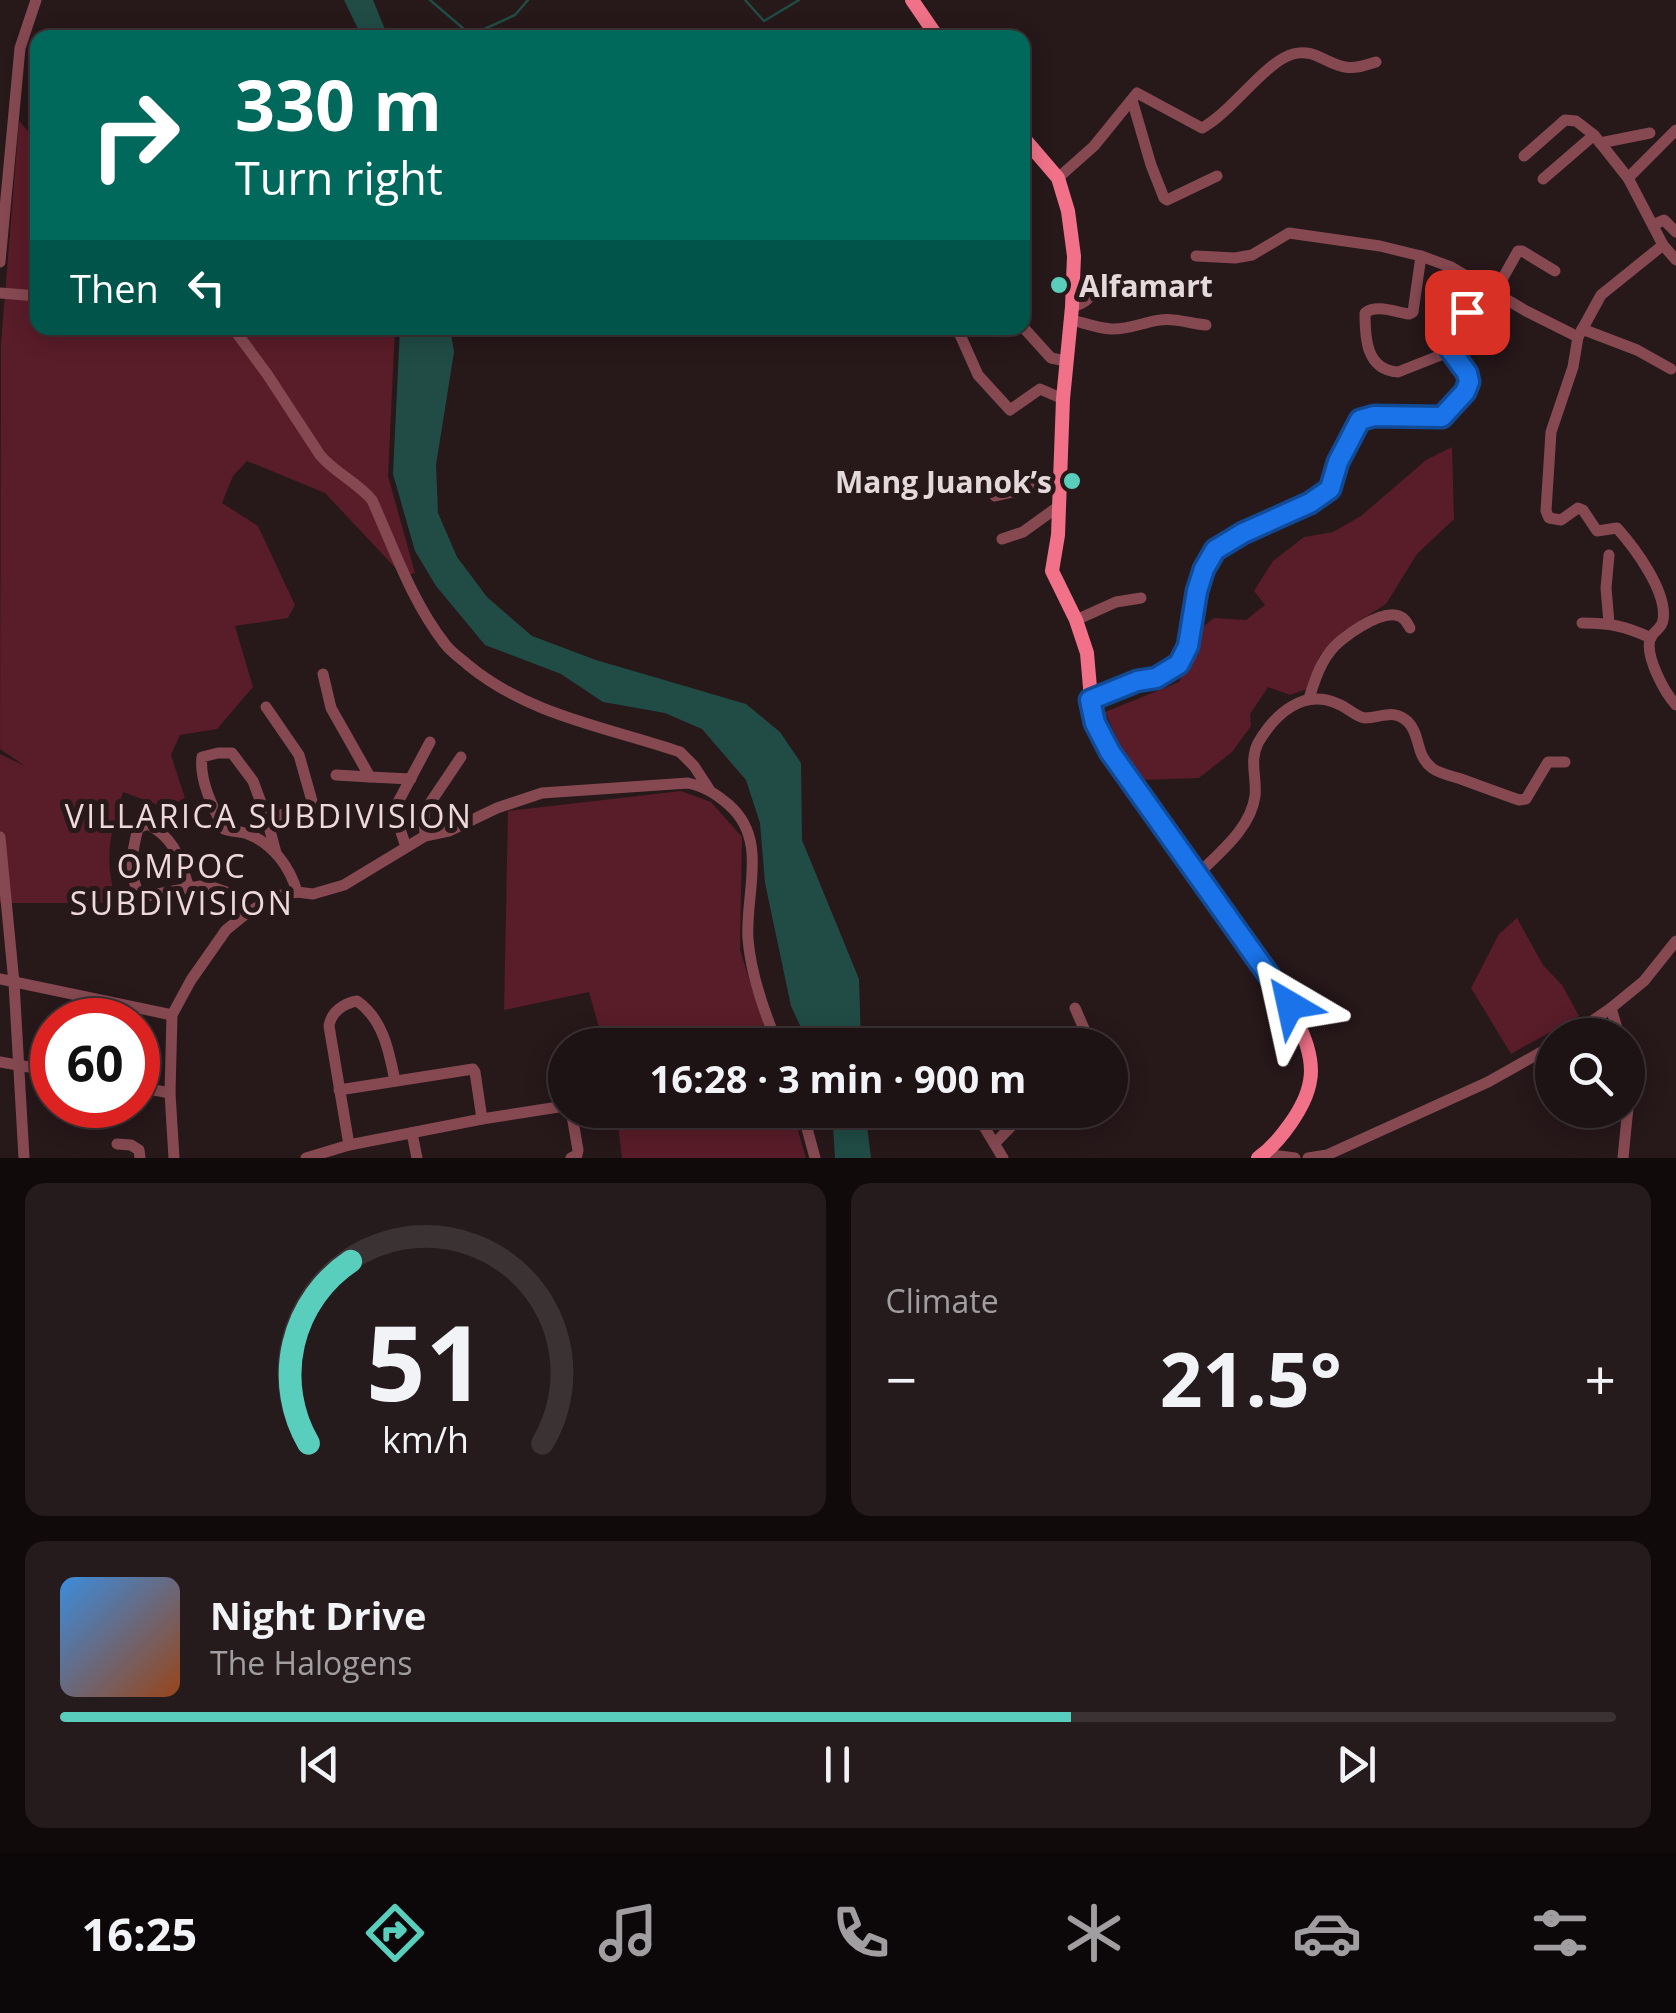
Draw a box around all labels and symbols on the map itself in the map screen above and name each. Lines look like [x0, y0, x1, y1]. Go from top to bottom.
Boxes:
place label: Alfamart [1079, 265, 1213, 306]
pin [1425, 270, 1510, 355]
marker: Alfamart [1048, 274, 1070, 296]
place label: Mang Juanok’s [835, 461, 1052, 502]
marker: Mang Juanok’s [1061, 470, 1083, 492]
district label: VILLARICA SUBDIVISION [65, 794, 473, 837]
district label: OMPOC SUBDIVISION [70, 844, 294, 924]
position arrow [1238, 953, 1342, 1057]
speed limit sign: 60 [30, 998, 160, 1128]

